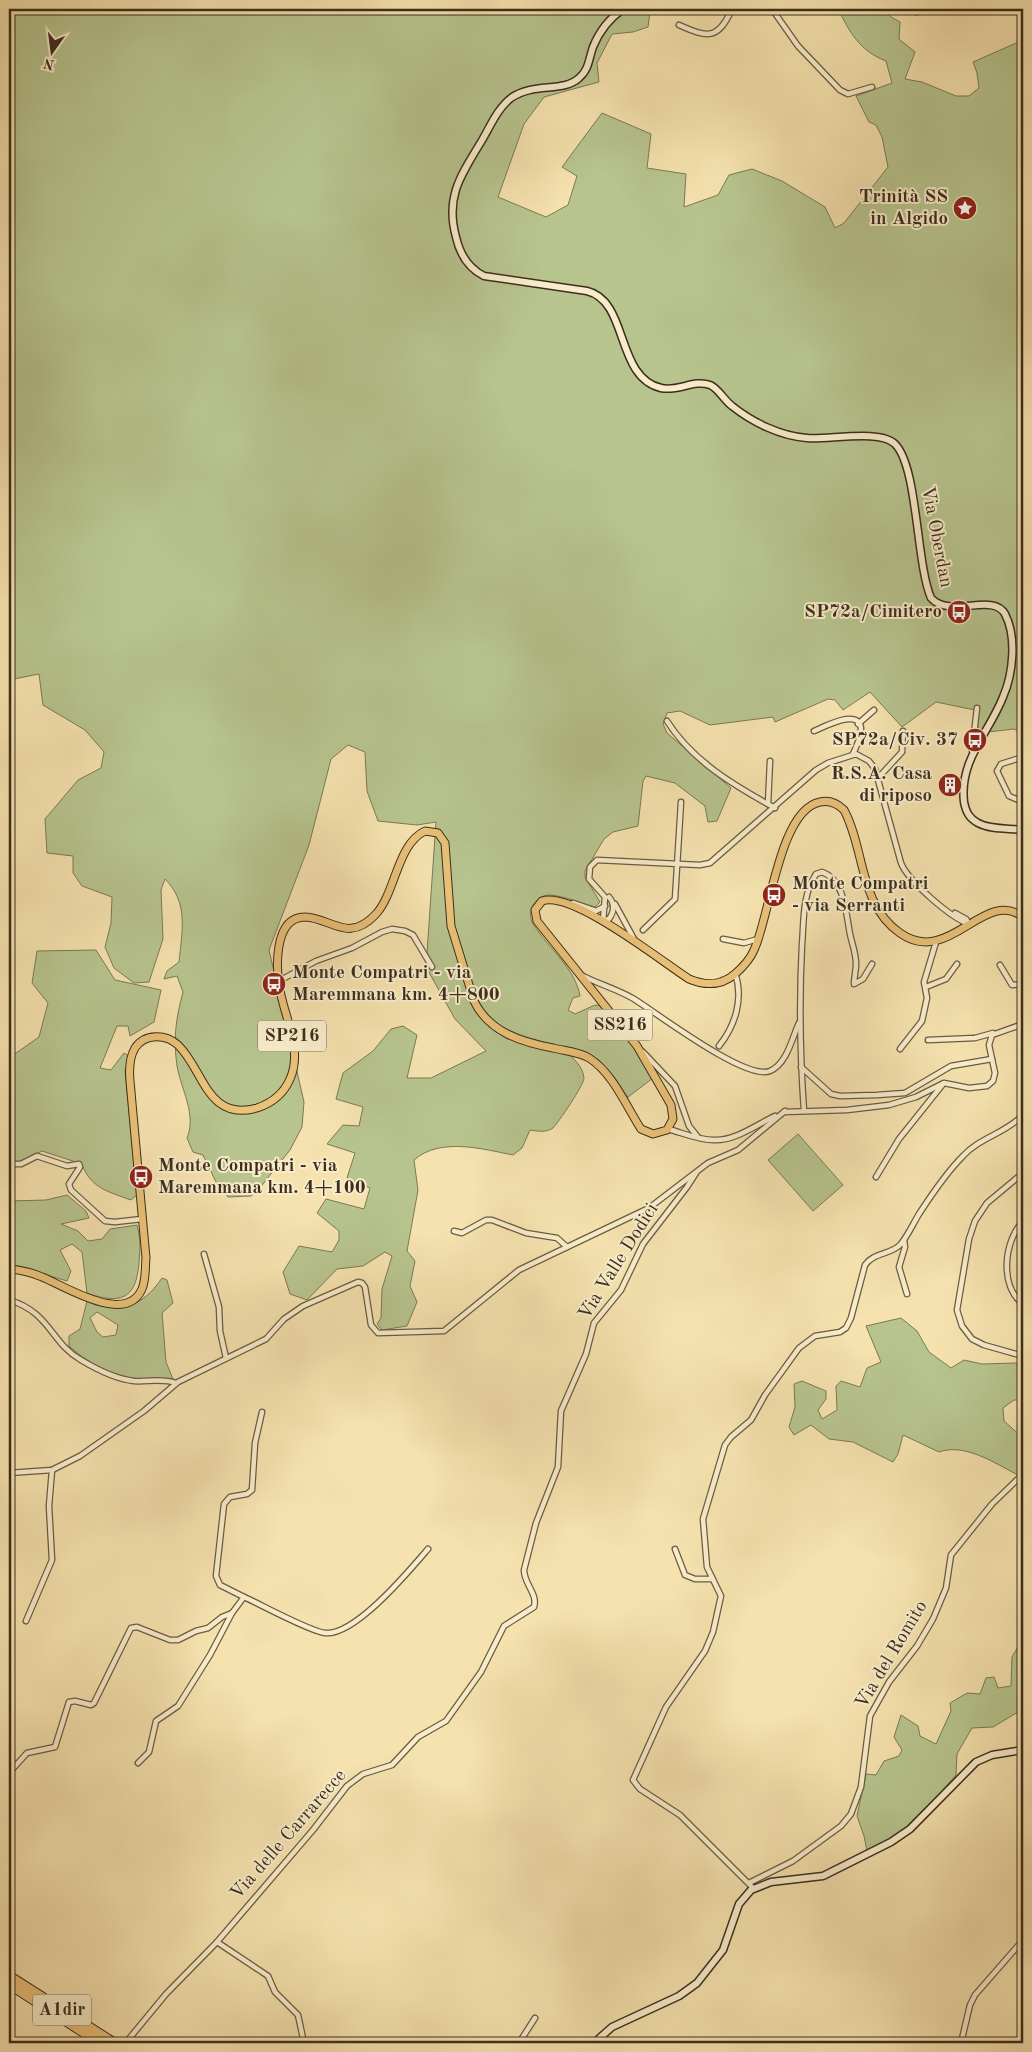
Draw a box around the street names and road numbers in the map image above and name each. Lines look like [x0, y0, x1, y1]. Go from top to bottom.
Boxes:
street label: Via Oberdan [917, 485, 955, 589]
road number: SS216 [588, 1010, 652, 1040]
road number: SP216 [258, 1020, 326, 1052]
street label: Via Valle Dodici [576, 1200, 662, 1324]
street label: Via del Romito [852, 1598, 932, 1712]
street label: Via delle Carrarecce [228, 1766, 350, 1904]
road number: A1dir [33, 1994, 91, 2026]

